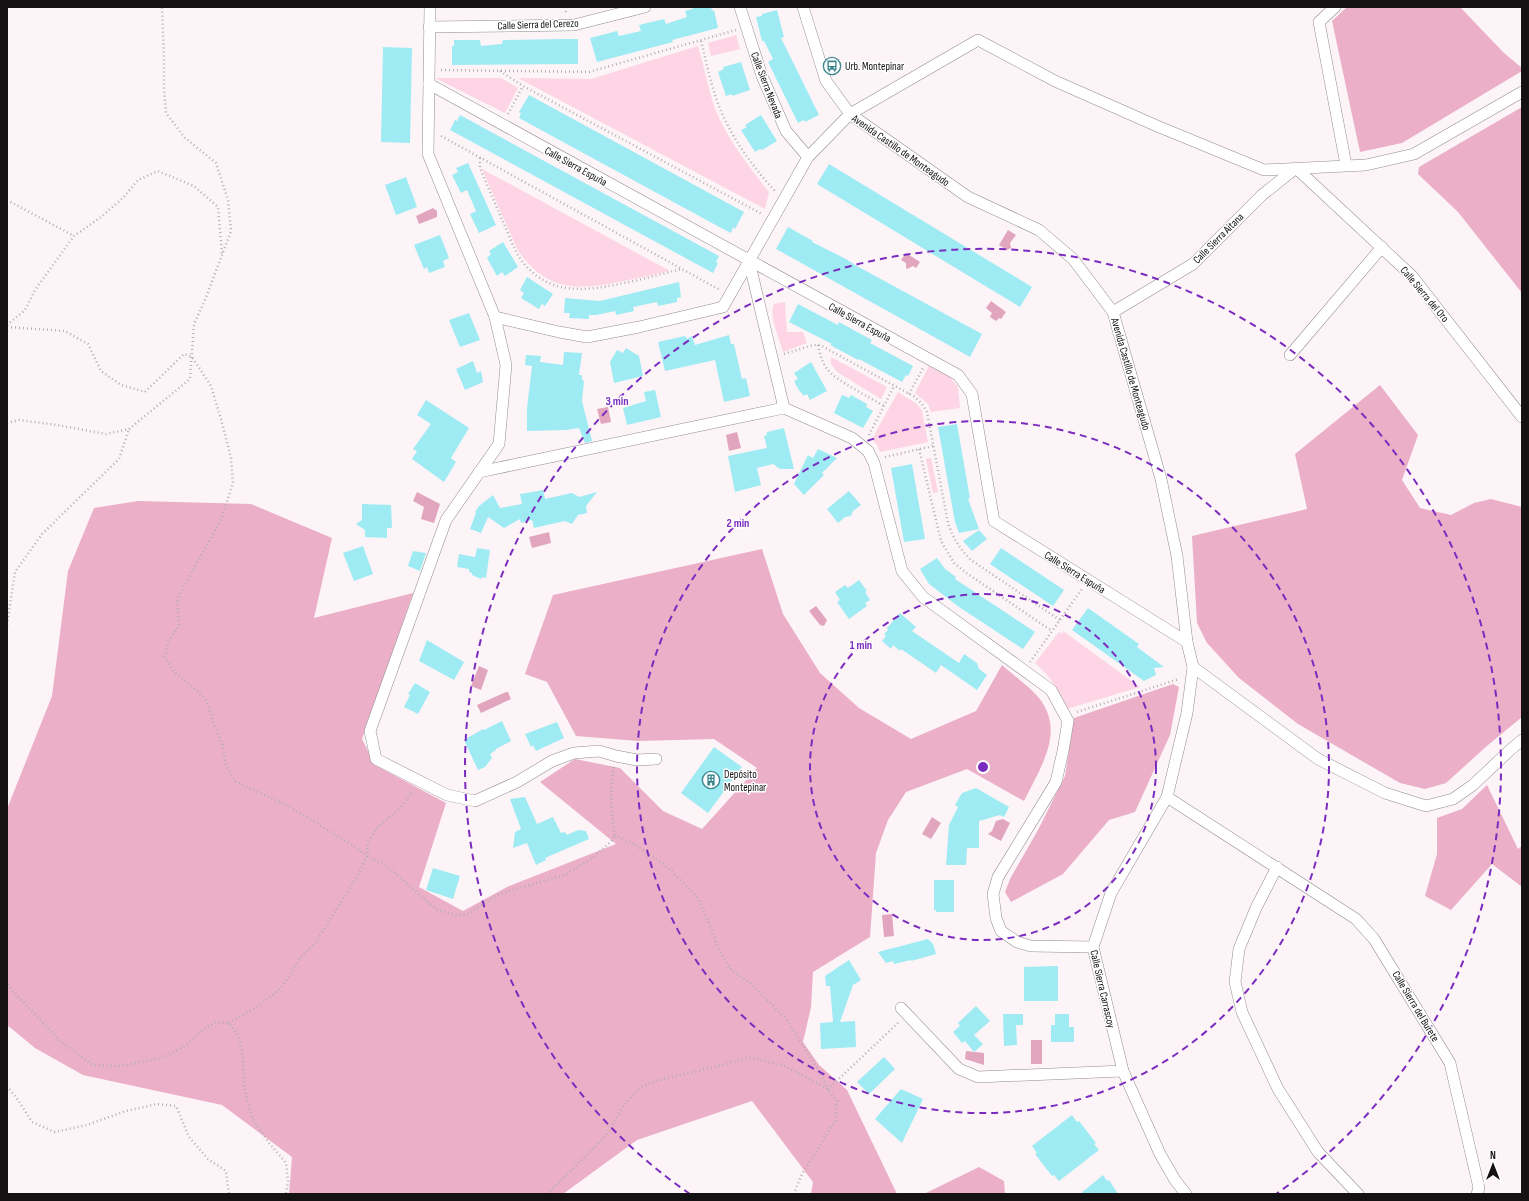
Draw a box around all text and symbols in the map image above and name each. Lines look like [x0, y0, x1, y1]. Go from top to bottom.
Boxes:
street label: Calle Sierra del Cerezo [497, 17, 579, 32]
street label: Calle Sierra Nevada [748, 50, 785, 120]
bus stop icon: Urb. Montepinar [822, 56, 842, 76]
place label: Urb. Montepinar [845, 60, 904, 73]
street label: Avenida Castillo de Monteagudo [849, 111, 952, 189]
street label: Calle Sierra Espuña [542, 144, 609, 189]
street label: Calle Sierra Aitana [1190, 210, 1246, 266]
street label: Calle Sierra del Oro [1398, 264, 1452, 325]
street label: Calle Sierra Espuña [826, 300, 893, 345]
street label: Avenida Castillo de Monteagudo [1108, 315, 1153, 432]
text: 3 min [606, 394, 628, 409]
text: 2 min [727, 516, 749, 531]
street label: Calle Sierra Espuña [1042, 548, 1108, 596]
text: 1 min [850, 638, 872, 653]
centre of rings [976, 760, 990, 774]
place label: Depósito Montepinar [724, 768, 766, 794]
building icon: Depósito Montepinar [701, 770, 721, 790]
street label: Calle Sierra Carrascoy [1087, 949, 1118, 1030]
street label: Calle Sierra del Burete [1389, 968, 1442, 1044]
north arrow [1473, 1145, 1513, 1185]
text: N [1490, 1149, 1496, 1162]

